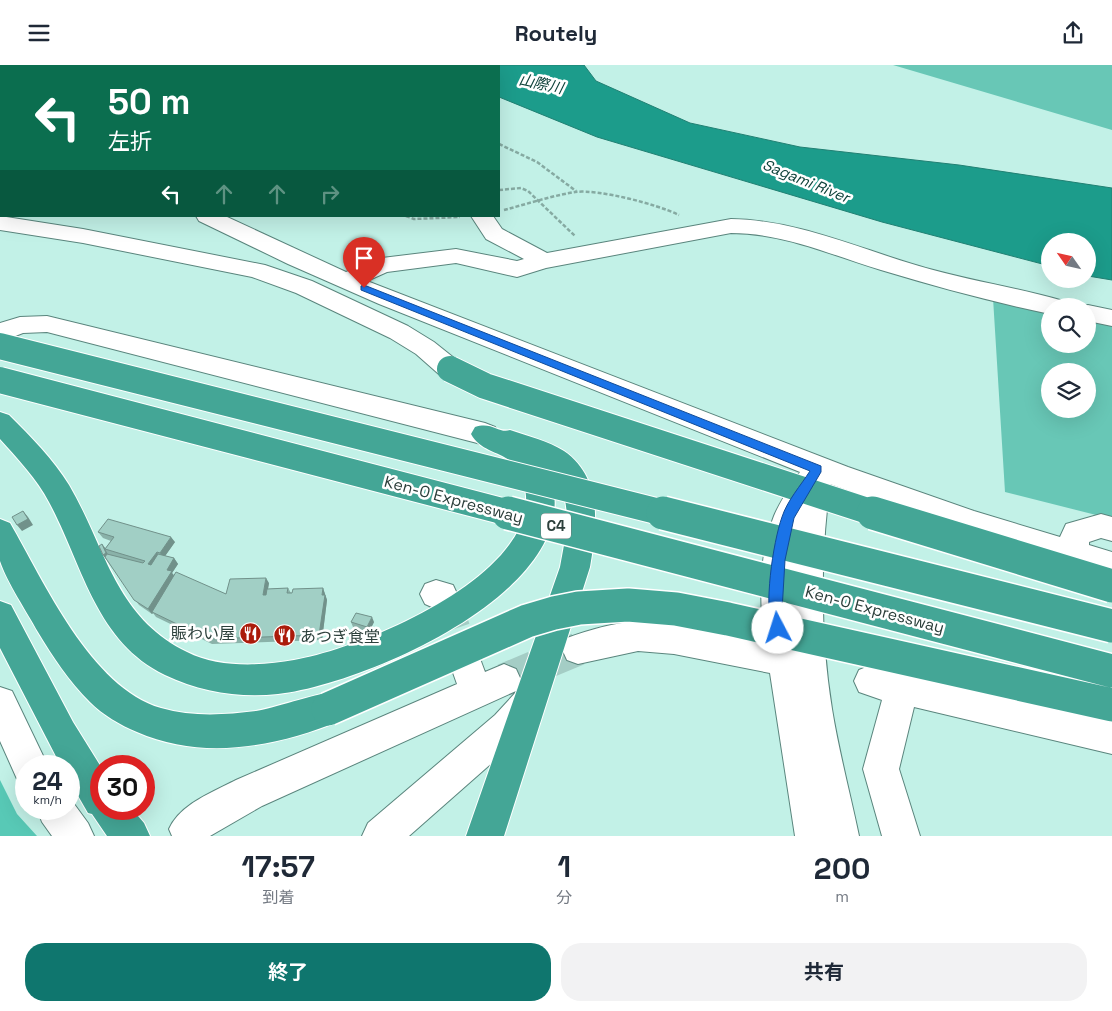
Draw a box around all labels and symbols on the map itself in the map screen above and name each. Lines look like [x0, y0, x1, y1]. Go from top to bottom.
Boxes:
water label: 山際川 [517, 70, 567, 98]
water label: Sagami River [760, 155, 854, 207]
north arrow [1041, 233, 1096, 287]
pin [343, 237, 385, 288]
street label: Ken-O Expressway [382, 471, 526, 528]
road number: C4 [541, 513, 571, 539]
street label: Ken-O Expressway [803, 581, 947, 638]
position arrow [751, 601, 803, 653]
restaurant icon: 賑わい屋 [239, 621, 263, 645]
place label: 賑わい屋 [171, 623, 235, 644]
restaurant icon: あつぎ食堂 [272, 624, 296, 648]
place label: あつぎ食堂 [300, 626, 380, 647]
speed limit sign: 30 [90, 755, 155, 820]

